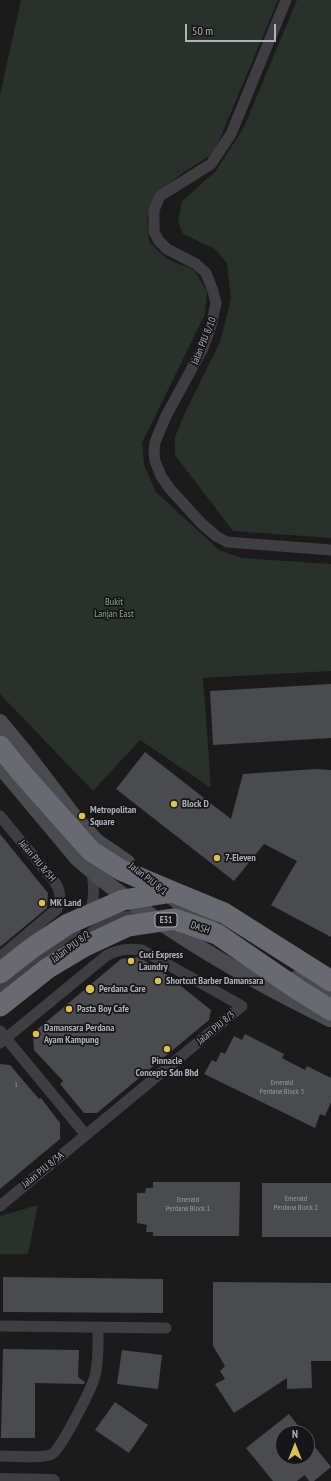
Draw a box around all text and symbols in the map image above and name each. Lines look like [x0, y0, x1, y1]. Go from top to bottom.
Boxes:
scale bar [187, 16, 278, 42]
text: 50 m [192, 23, 213, 38]
street label: Jalan PJU 8/10 [189, 316, 219, 366]
park label: Bukit Lanjan East [94, 596, 134, 620]
place label: Block D [182, 798, 209, 810]
marker: Block D [169, 799, 179, 809]
place label: Metropolitan Square [90, 804, 136, 828]
marker: Metropolitan Square [77, 811, 87, 821]
street label: Jalan PJU 8/5H [16, 838, 58, 884]
place label: 7-Eleven [225, 852, 256, 864]
marker: 7-Eleven [212, 853, 222, 863]
street label: Jalan PJU 8/1 [126, 860, 170, 898]
place label: MK Land [50, 897, 81, 909]
marker: MK Land [37, 898, 47, 908]
road number: E31 [155, 913, 177, 927]
street label: DASH [189, 919, 211, 937]
street label: Jalan PJU 8/2 [49, 929, 93, 965]
place label: Cuci Express Laundry [139, 949, 183, 972]
marker: Cuci Express Laundry [126, 956, 136, 966]
place label: Shortcut Barber Damansara [166, 975, 263, 987]
marker: Shortcut Barber Damansara [153, 976, 163, 986]
marker: Perdana Care [84, 983, 96, 995]
place label: Perdana Care [99, 983, 146, 995]
place label: Pasta Boy Cafe [77, 1003, 129, 1015]
marker: Pasta Boy Cafe [64, 1004, 74, 1014]
street label: Jalan PJU 8/3 [195, 1009, 237, 1047]
place label: Damansara Perdana Ayam Kampung [44, 1022, 114, 1046]
marker: Damansara Perdana Ayam Kampung [31, 1029, 41, 1039]
marker: Pinnacle Concepts Sdn Bhd [162, 1044, 172, 1054]
place label: Pinnacle Concepts Sdn Bhd [135, 1055, 199, 1078]
house number: Emerald Perdana Block 3 [260, 1078, 304, 1097]
house number: 1 [14, 1080, 18, 1090]
street label: Jalan PJU 8/3A [20, 1150, 66, 1190]
house number: Emerald Perdana Block 2 [274, 1194, 318, 1213]
house number: Emerald Perdana Block 1 [166, 1195, 210, 1214]
north arrow [275, 1425, 315, 1465]
text: N [292, 1427, 298, 1441]

